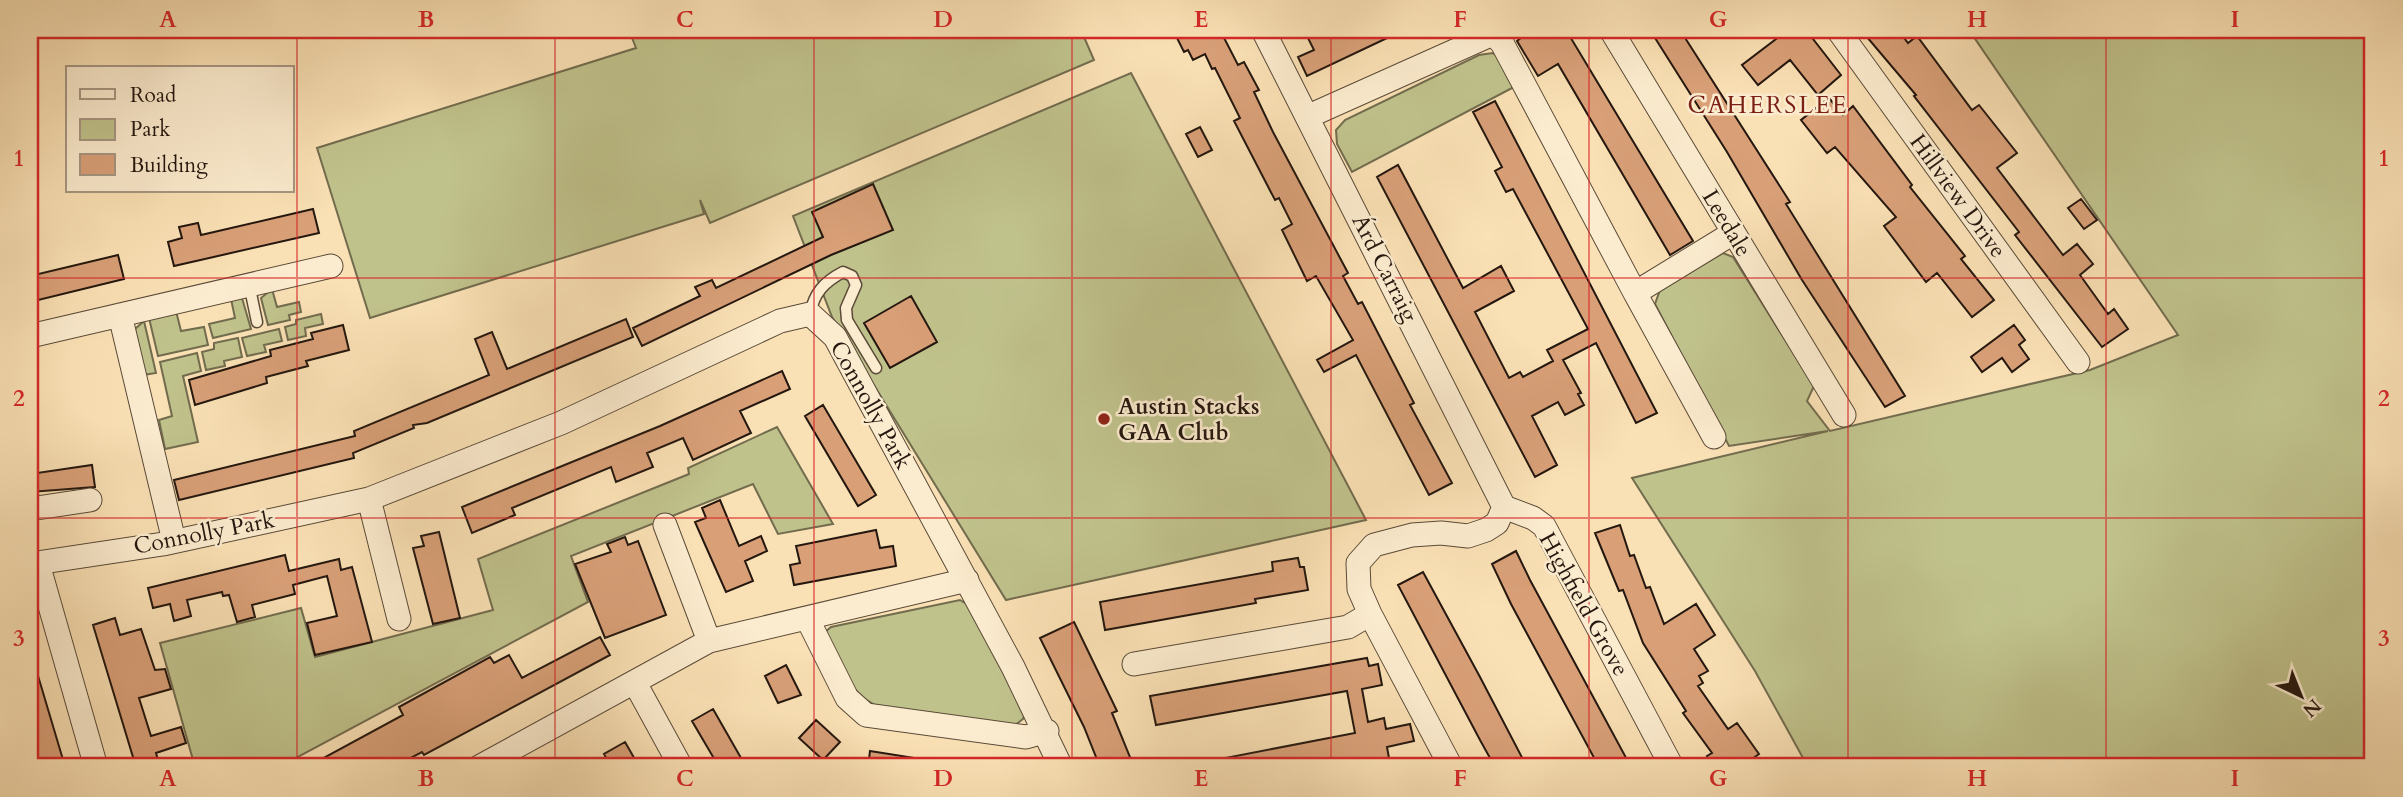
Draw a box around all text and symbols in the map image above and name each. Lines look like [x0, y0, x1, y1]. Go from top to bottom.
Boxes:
text: A [159, 4, 177, 35]
text: B [418, 4, 434, 35]
text: C [676, 4, 694, 35]
text: D [933, 4, 953, 35]
text: E [1194, 4, 1208, 35]
text: F [1453, 4, 1467, 35]
text: G [1709, 4, 1728, 35]
text: H [1967, 4, 1987, 35]
text: I [2231, 4, 2239, 35]
legend [66, 66, 294, 192]
text: Road [130, 81, 176, 110]
district label: CAHERSLEE [1687, 89, 1849, 122]
text: Park [130, 115, 171, 144]
street label: Hillview Drive [1902, 128, 2014, 264]
text: 1 [13, 143, 25, 174]
text: 1 [2378, 143, 2390, 174]
text: Building [130, 151, 208, 180]
street label: Leedale [1695, 184, 1759, 262]
street label: Árd Carraig [1345, 209, 1425, 327]
street label: Connolly Park [823, 335, 920, 476]
text: 2 [13, 383, 25, 414]
text: 2 [2378, 383, 2390, 414]
place label: Austin Stacks GAA Club [1118, 391, 1259, 448]
marker: Austin Stacks GAA Club [1096, 411, 1112, 427]
street label: Connolly Park [131, 504, 278, 562]
street label: Highfield Grove [1532, 527, 1636, 681]
text: 3 [13, 623, 25, 654]
text: 3 [2378, 623, 2390, 654]
north arrow [2266, 660, 2336, 730]
text: N [2297, 693, 2327, 723]
text: A [159, 763, 177, 794]
text: B [418, 763, 434, 794]
text: C [676, 763, 694, 794]
text: D [933, 763, 953, 794]
text: E [1194, 763, 1208, 794]
text: F [1453, 763, 1467, 794]
text: G [1709, 763, 1728, 794]
text: H [1967, 763, 1987, 794]
text: I [2231, 763, 2239, 794]

